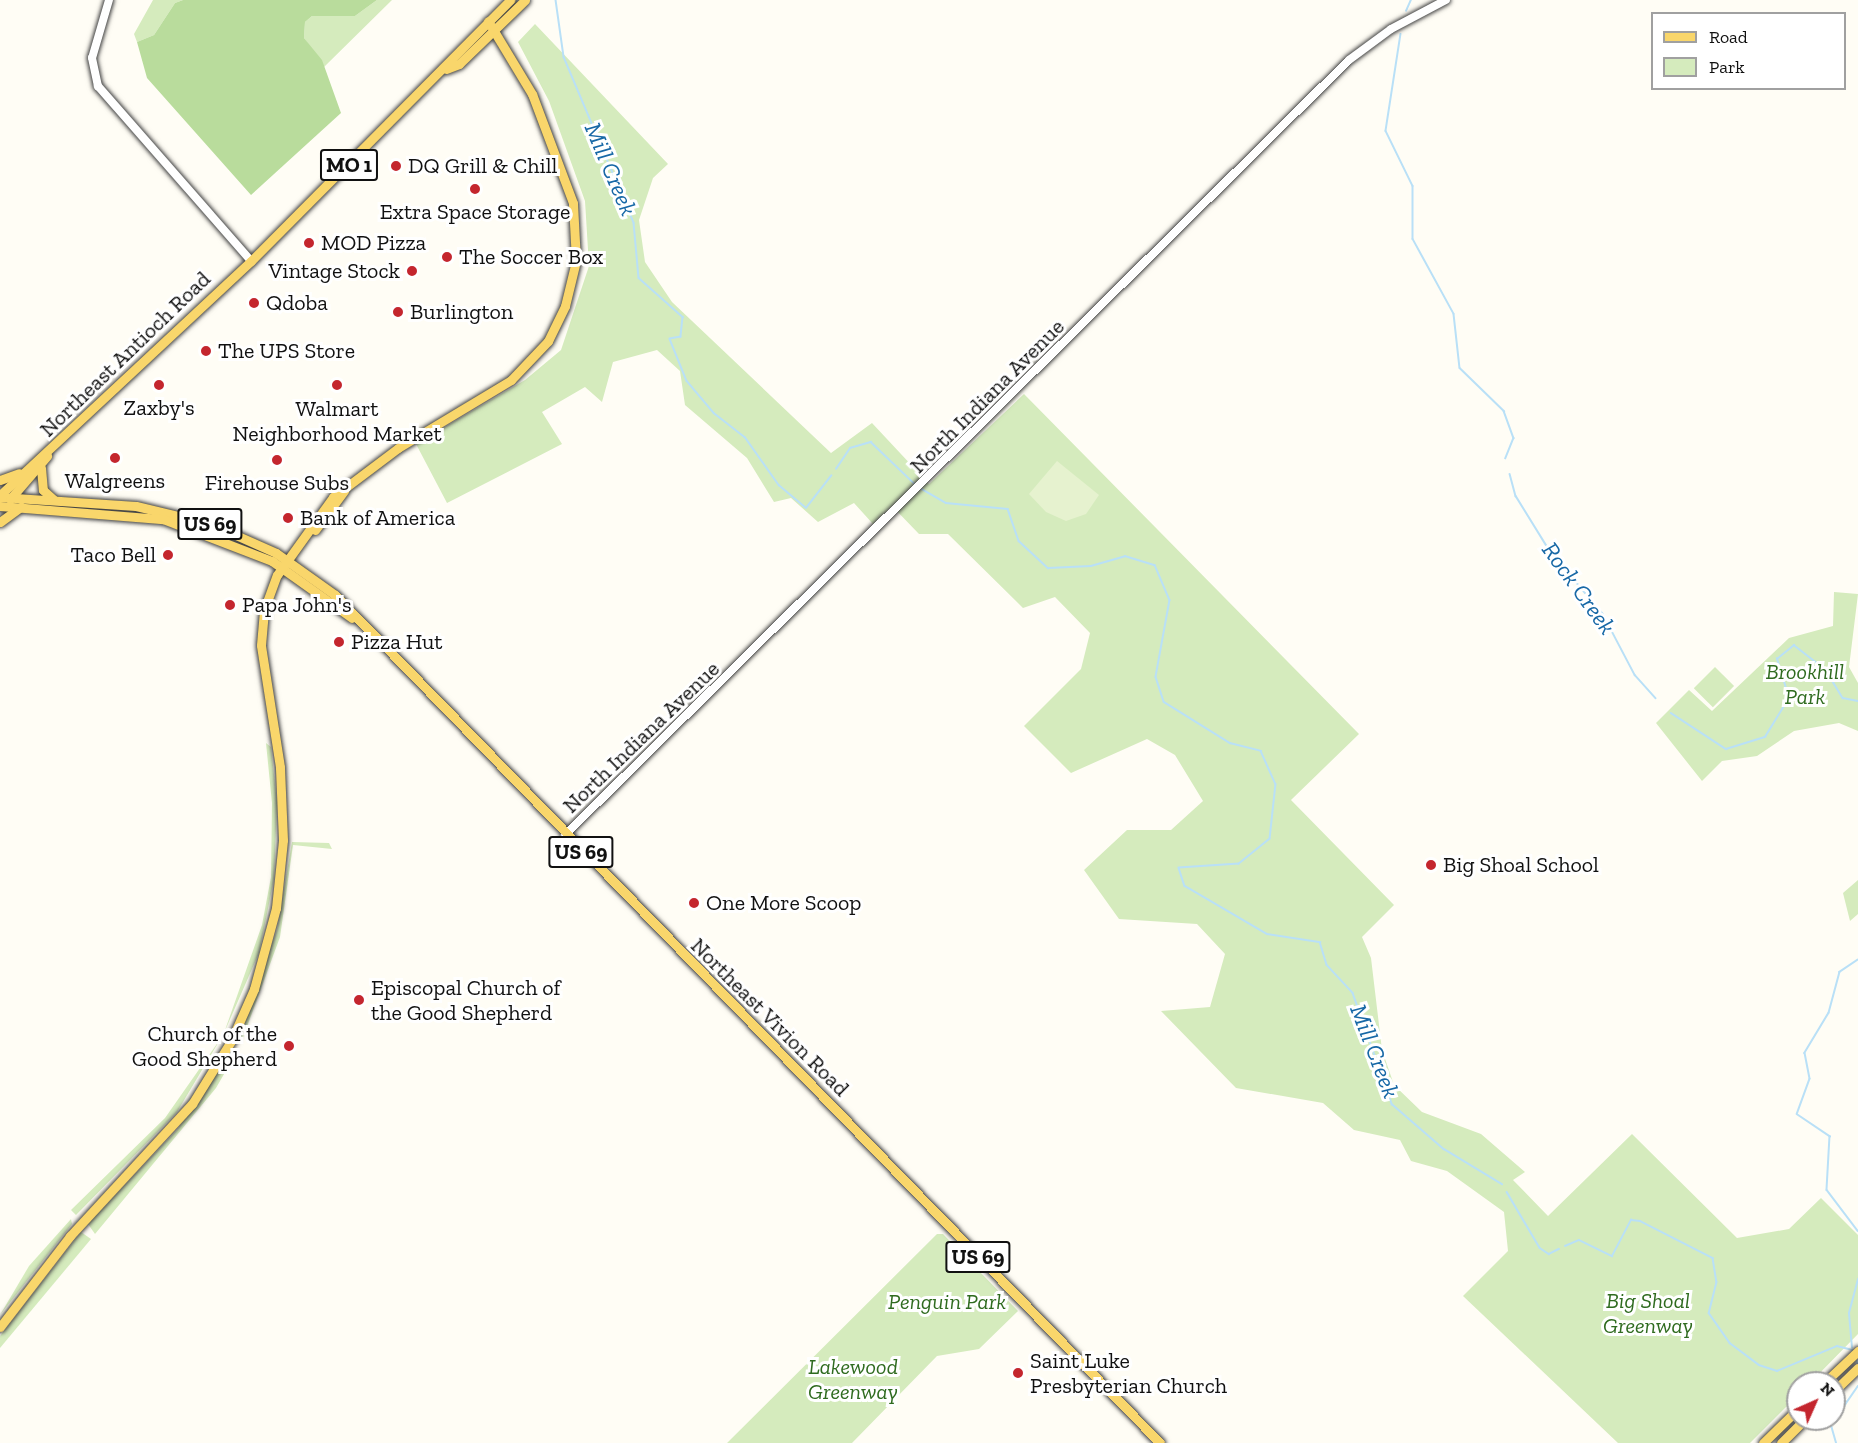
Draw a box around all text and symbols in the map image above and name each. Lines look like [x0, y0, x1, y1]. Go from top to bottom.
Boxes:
legend [1651, 12, 1846, 90]
text: Road [1709, 26, 1748, 48]
text: Park [1709, 56, 1745, 78]
water label: Mill Creek [579, 118, 643, 220]
road number: MO 1 [319, 147, 379, 183]
place label: DQ Grill & Chill [408, 153, 557, 179]
marker: DQ Grill & Chill [389, 159, 403, 173]
marker: Extra Space Storage [468, 182, 482, 196]
place label: Extra Space Storage [380, 199, 570, 225]
place label: MOD Pizza [321, 230, 426, 256]
marker: MOD Pizza [302, 236, 316, 250]
place label: The Soccer Box [459, 244, 604, 270]
marker: The Soccer Box [440, 250, 454, 264]
place label: Vintage Stock [268, 258, 400, 284]
marker: Vintage Stock [405, 264, 419, 278]
street label: Northeast Antioch Road [34, 265, 216, 443]
place label: Qdoba [266, 290, 328, 316]
marker: Qdoba [247, 296, 261, 310]
place label: Burlington [410, 299, 513, 325]
marker: Burlington [391, 305, 405, 319]
street label: North Indiana Avenue [904, 313, 1070, 479]
place label: The UPS Store [218, 338, 355, 364]
marker: The UPS Store [199, 344, 213, 358]
marker: Zaxby's [152, 378, 166, 392]
marker: Walmart Neighborhood Market [330, 378, 344, 392]
place label: Zaxby's [123, 395, 195, 421]
place label: Walmart Neighborhood Market [232, 395, 442, 446]
marker: Walgreens [108, 451, 122, 465]
marker: Firehouse Subs [270, 453, 284, 467]
place label: Walgreens [65, 468, 165, 494]
place label: Firehouse Subs [205, 470, 349, 496]
place label: Bank of America [300, 505, 456, 531]
road number: US 69 [177, 506, 243, 542]
marker: Bank of America [281, 511, 295, 525]
water label: Rock Creek [1536, 536, 1622, 640]
place label: Taco Bell [71, 542, 156, 568]
marker: Taco Bell [161, 548, 175, 562]
place label: Papa John's [242, 592, 352, 618]
marker: Papa John's [223, 598, 237, 612]
place label: Pizza Hut [351, 629, 442, 655]
marker: Pizza Hut [332, 635, 346, 649]
street label: North Indiana Avenue [557, 655, 725, 819]
park label: Brookhill Park [1766, 658, 1844, 710]
road number: US 69 [548, 834, 614, 870]
place label: Big Shoal School [1443, 852, 1599, 878]
marker: Big Shoal School [1424, 858, 1438, 872]
place label: One More Scoop [706, 890, 861, 916]
marker: One More Scoop [687, 896, 701, 910]
street label: Northeast Vivion Road [685, 932, 855, 1102]
place label: Episcopal Church of the Good Shepherd [371, 974, 561, 1026]
marker: Episcopal Church of the Good Shepherd [352, 993, 366, 1007]
water label: Mill Creek [1344, 1000, 1406, 1102]
place label: Church of the Good Shepherd [132, 1020, 277, 1072]
marker: Church of the Good Shepherd [282, 1039, 296, 1053]
road number: US 69 [945, 1239, 1011, 1275]
park label: Big Shoal Greenway [1603, 1287, 1693, 1338]
park label: Penguin Park [888, 1289, 1006, 1315]
place label: Saint Luke Presbyterian Church [1030, 1347, 1227, 1398]
park label: Lakewood Greenway [808, 1353, 898, 1404]
marker: Saint Luke Presbyterian Church [1011, 1366, 1025, 1380]
north arrow [1786, 1371, 1846, 1431]
text: N [1817, 1378, 1839, 1400]

